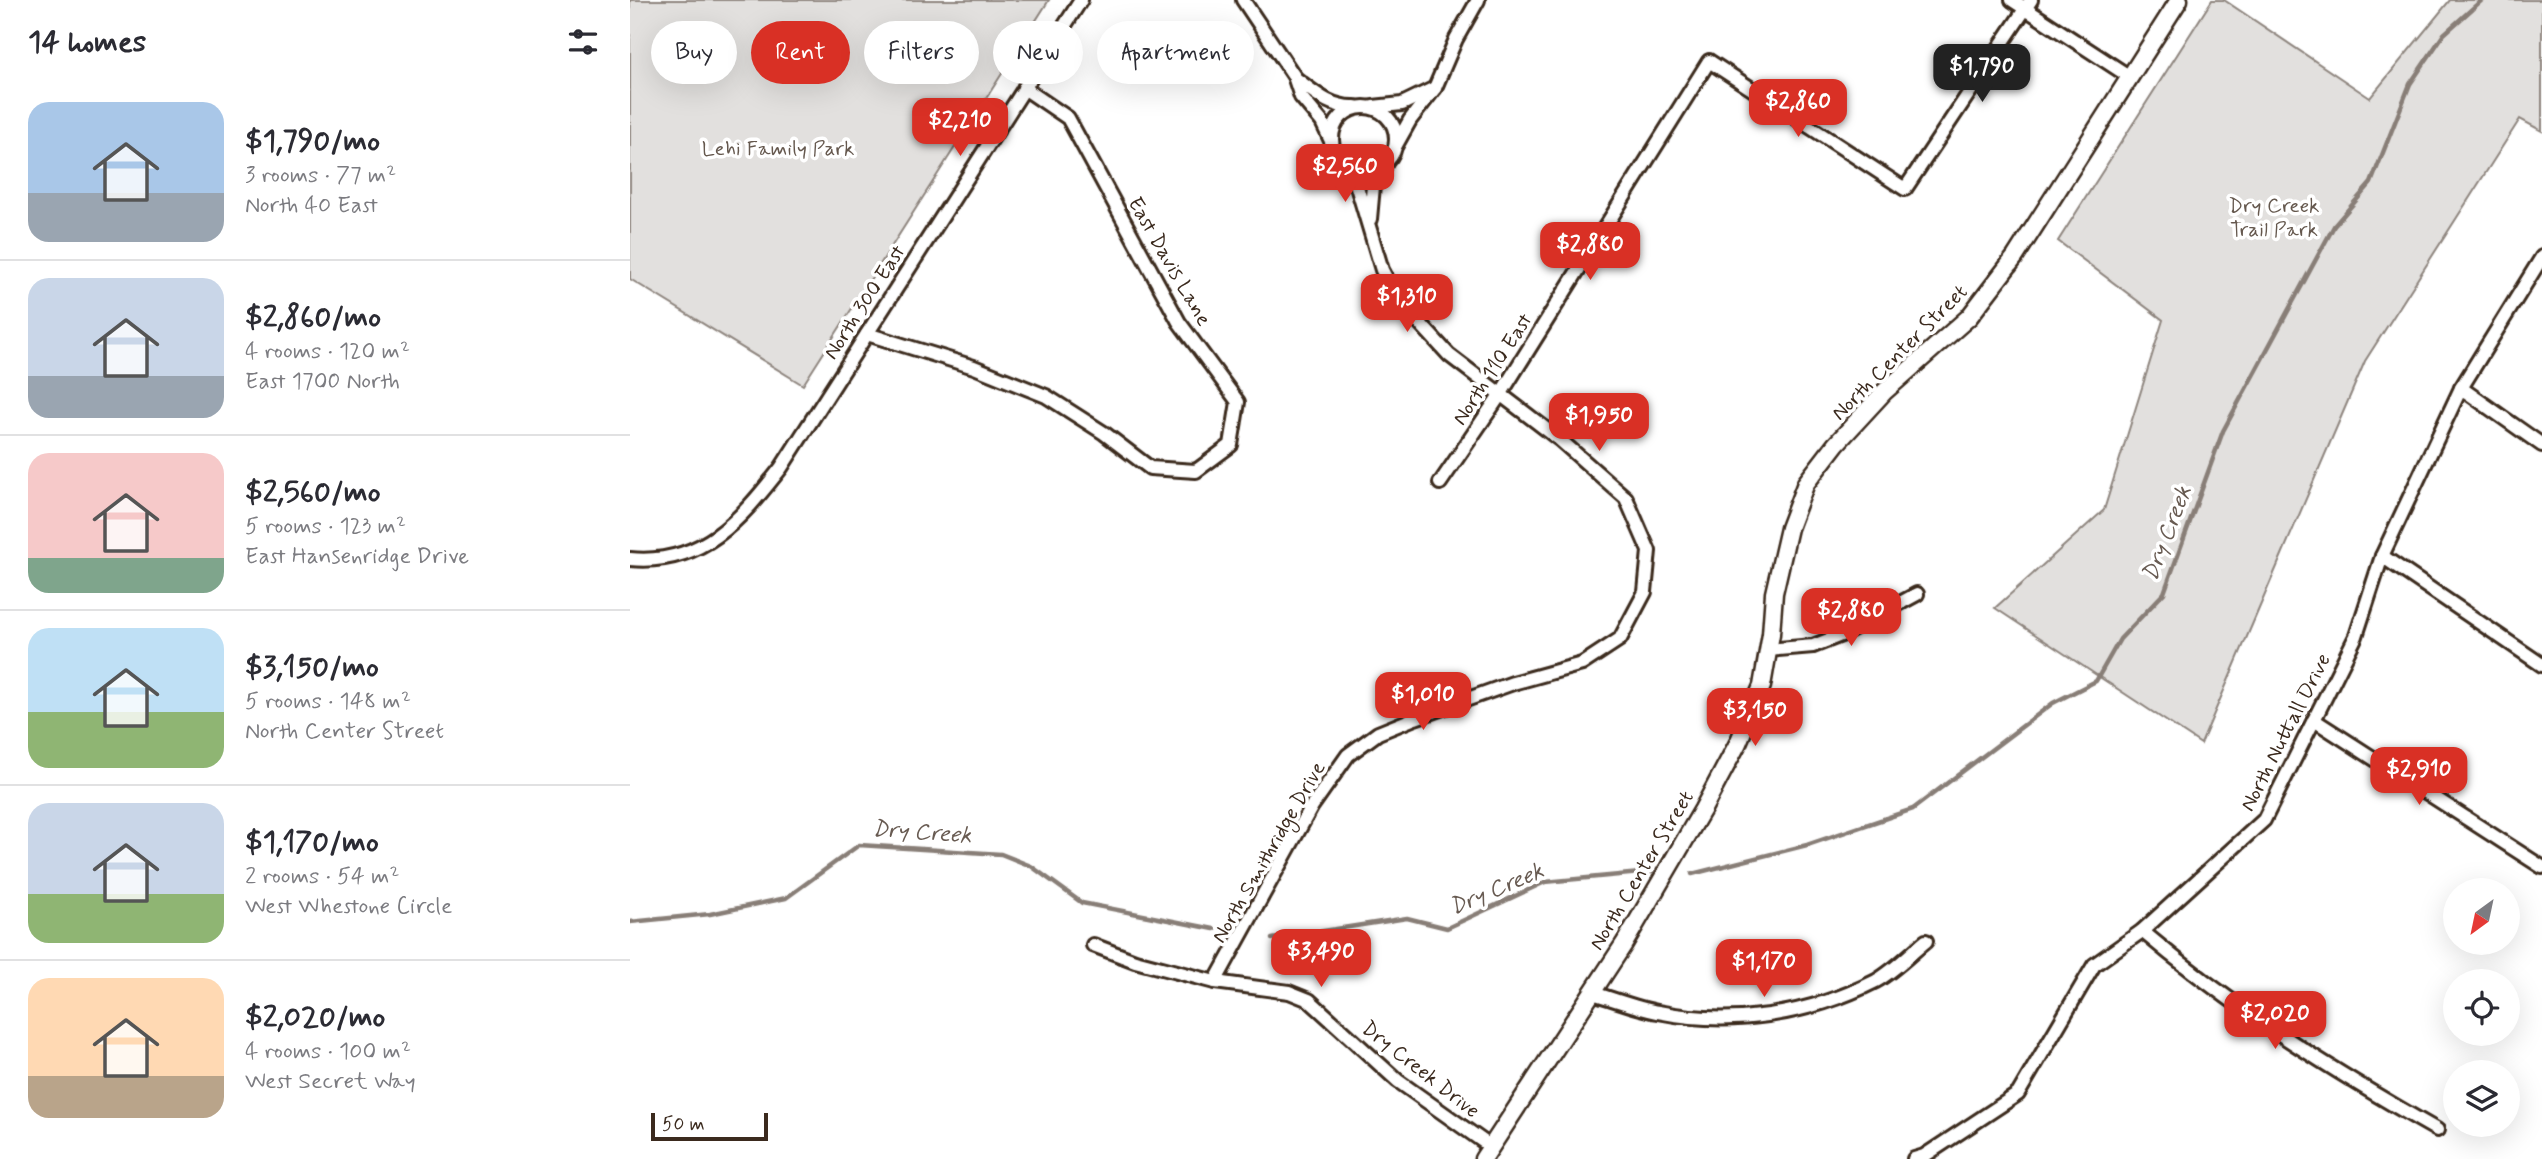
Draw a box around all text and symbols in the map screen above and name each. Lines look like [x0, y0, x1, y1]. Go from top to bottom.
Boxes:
chip: Buy [651, 21, 737, 84]
chip: Rent [751, 21, 850, 84]
chip: Filters [864, 21, 979, 84]
chip: New [993, 21, 1083, 84]
chip: Apartment [1097, 21, 1254, 84]
text: 14 homes [28, 23, 146, 62]
icon: filters [564, 23, 602, 61]
pin: $1,790 [1925, 44, 2039, 104]
text: $1,790 [1949, 52, 2015, 82]
pin: $2,860 [1741, 80, 1855, 139]
text: $2,860 [1765, 87, 1831, 117]
pin: $2,210 [903, 99, 1017, 158]
text: $2,210 [928, 106, 992, 136]
text: $1,790/mo [245, 122, 380, 161]
icon: home [84, 130, 168, 214]
park label: Lehi Family Park [702, 135, 854, 163]
pin: $2,560 [1288, 144, 1402, 204]
text: $2,560 [1312, 152, 1378, 182]
text: 3 rooms · 77 m² [245, 161, 396, 191]
text: North 40 East [245, 191, 378, 221]
street label: East Davis Lane [1121, 192, 1217, 331]
park label: Dry Creek Trail Park [2228, 192, 2320, 244]
pin: $2,880 [1533, 222, 1647, 282]
text: $2,880 [1556, 230, 1624, 260]
street label: North 300 East [817, 239, 913, 365]
pin: $1,310 [1350, 274, 1464, 334]
street label: North Center Street [1826, 278, 1974, 427]
text: $1,310 [1377, 282, 1437, 312]
text: $2,860/mo [245, 298, 381, 337]
icon: home [84, 306, 168, 390]
street label: North 110 East [1446, 308, 1540, 431]
text: 4 rooms · 120 m² [245, 337, 410, 367]
text: East 1700 North [245, 367, 400, 397]
pin: $1,950 [1542, 393, 1656, 453]
text: $1,950 [1565, 401, 1633, 431]
text: $2,560/mo [245, 473, 381, 512]
icon: home [84, 481, 168, 565]
water label: Dry Creek [2136, 482, 2200, 586]
text: 5 rooms · 123 m² [245, 512, 406, 542]
text: East Hansenridge Drive [245, 542, 469, 572]
pin: $2,880 [1794, 588, 1908, 648]
text: $2,880 [1817, 596, 1885, 626]
text: $3,150/mo [245, 648, 379, 687]
street label: North Nuttall Drive [2234, 649, 2338, 816]
icon: home [84, 656, 168, 740]
pin: $1,010 [1366, 672, 1480, 732]
text: $1,010 [1391, 680, 1455, 710]
text: 5 rooms · 148 m² [245, 687, 411, 717]
pin: $3,150 [1698, 688, 1812, 748]
text: $3,150 [1723, 696, 1787, 726]
text: North Center Street [245, 717, 444, 747]
pin: $2,910 [2362, 748, 2476, 807]
text: $2,910 [2386, 755, 2452, 785]
street label: North Smithridge Drive [1205, 757, 1333, 949]
street label: North Center Street [1583, 785, 1701, 956]
water label: Dry Creek [871, 815, 973, 851]
text: $1,170/mo [245, 823, 379, 862]
icon: home [84, 831, 168, 915]
water label: Dry Creek [1445, 857, 1549, 923]
text: 2 rooms · 54 m² [245, 862, 399, 892]
north arrow [2443, 878, 2520, 956]
map controls [2443, 878, 2520, 1137]
text: West Whestone Circle [245, 892, 452, 922]
pin: $3,490 [1264, 930, 1378, 989]
text: $3,490 [1287, 937, 1355, 967]
pin: $1,170 [1707, 940, 1821, 999]
text: $1,170 [1732, 947, 1796, 977]
button: locate [2443, 969, 2520, 1046]
pin: $2,020 [2218, 992, 2332, 1051]
text: $2,020/mo [245, 998, 385, 1037]
text: $2,020 [2240, 999, 2310, 1029]
icon: home [84, 1006, 168, 1090]
street label: Dry Creek Drive [1355, 1015, 1485, 1125]
text: 4 rooms · 100 m² [245, 1037, 411, 1067]
button: layers [2443, 1060, 2520, 1137]
text: West Secret Way [245, 1067, 416, 1097]
scale bar [651, 1110, 768, 1142]
text: 50 m [662, 1112, 705, 1137]

